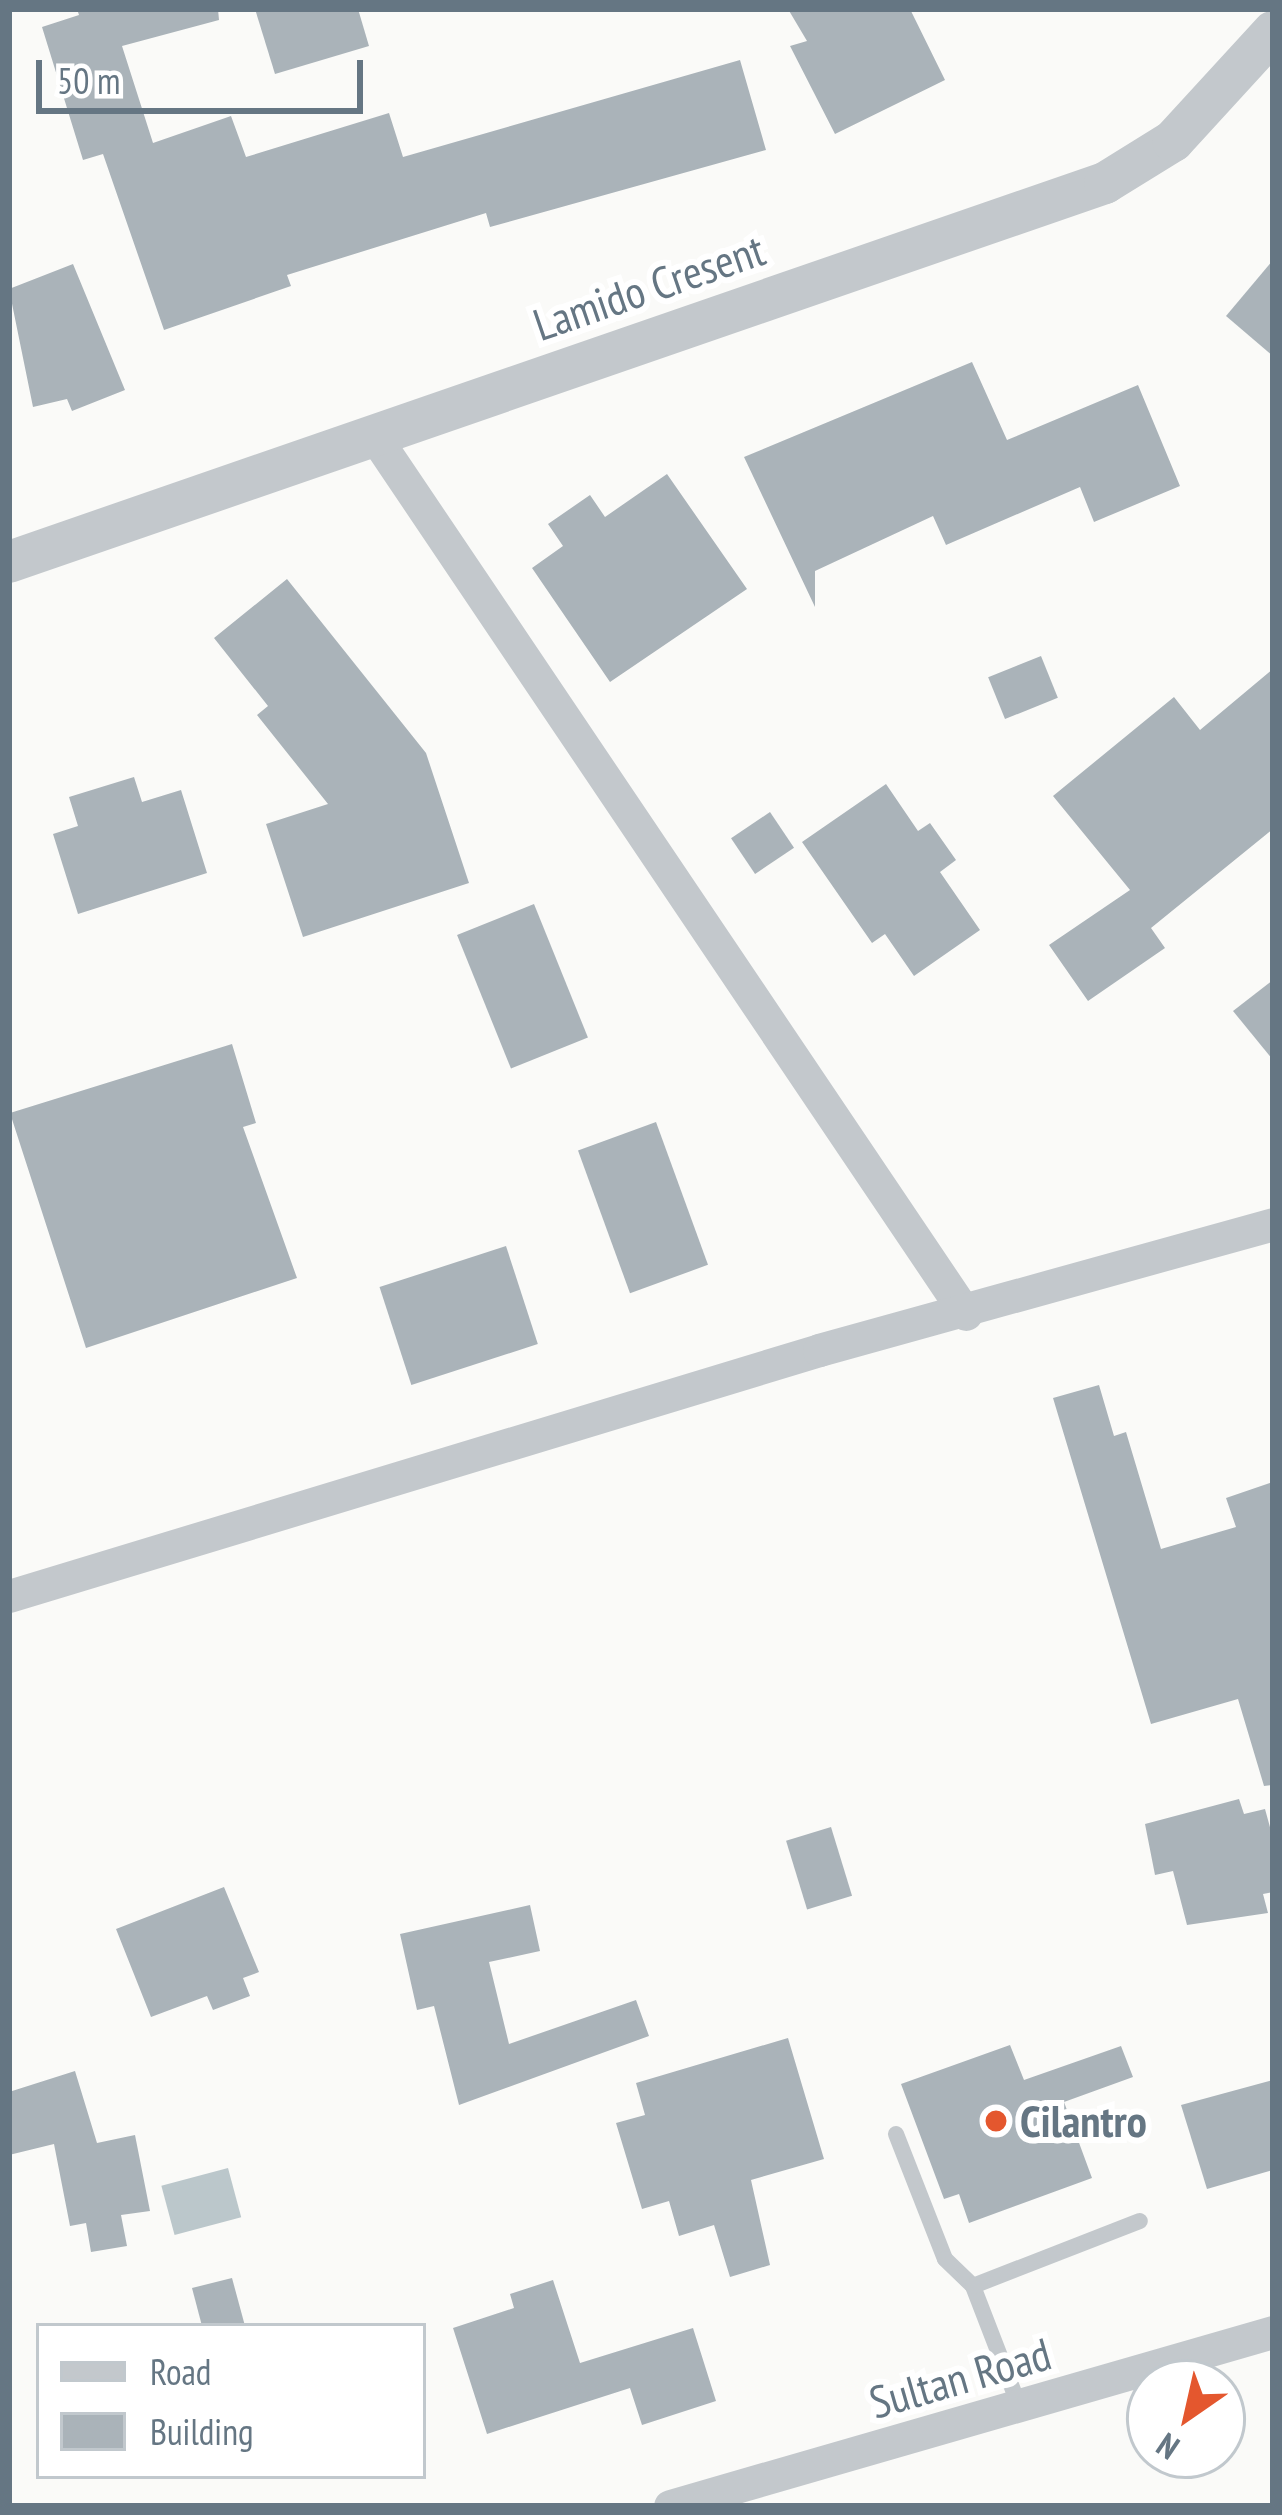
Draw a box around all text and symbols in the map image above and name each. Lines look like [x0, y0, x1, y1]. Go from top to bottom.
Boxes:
scale bar [42, 36, 369, 110]
text: 50 m [57, 57, 120, 104]
street label: Lamido Cresent [527, 222, 771, 352]
place label: Cilantro [1020, 2094, 1147, 2148]
marker: Cilantro [983, 2108, 1009, 2134]
legend [36, 2323, 426, 2479]
street label: Sultan Road [863, 2326, 1057, 2430]
text: Road [150, 2348, 211, 2395]
north arrow [1126, 2359, 1246, 2479]
text: Building [150, 2408, 254, 2455]
text: N [1148, 2424, 1187, 2470]

